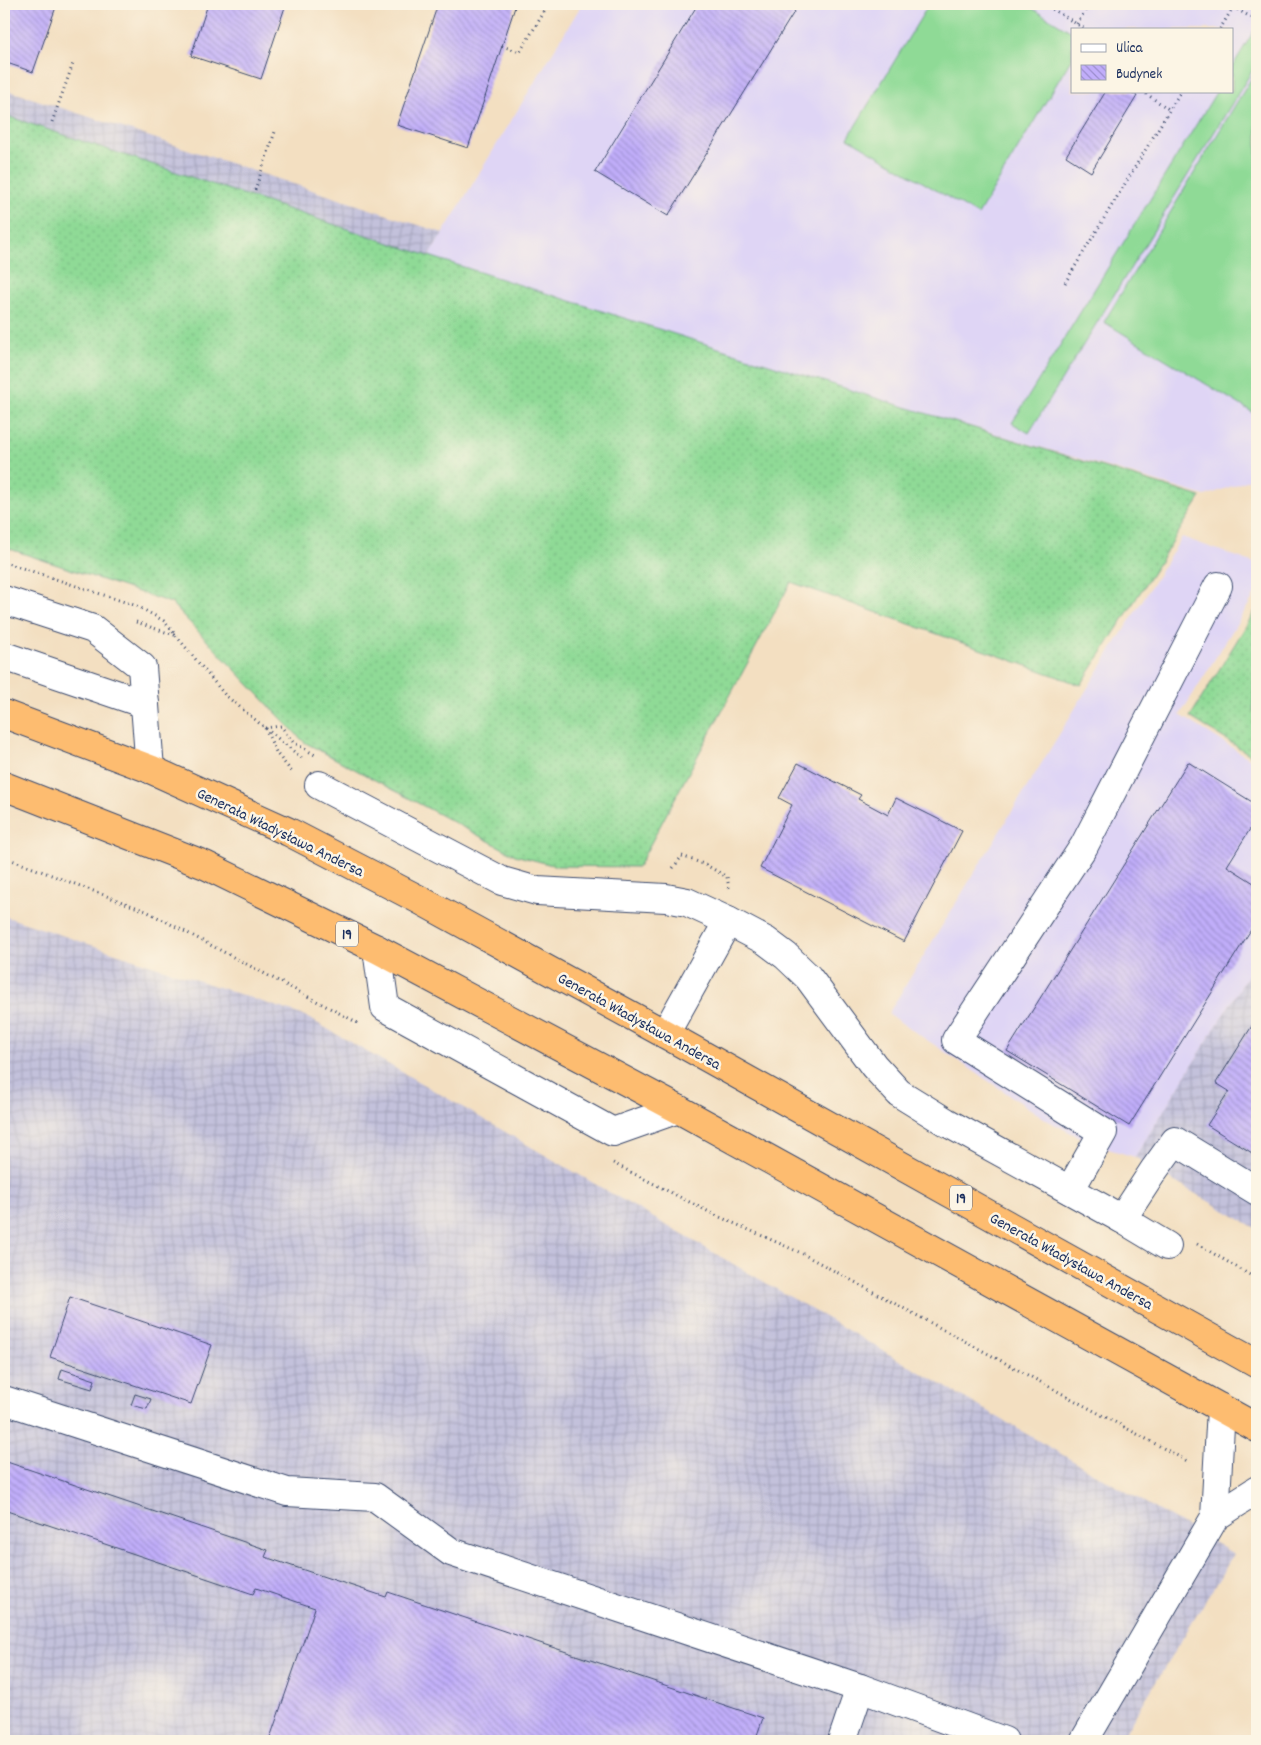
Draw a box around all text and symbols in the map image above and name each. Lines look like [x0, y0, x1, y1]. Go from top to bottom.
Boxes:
legend [1071, 28, 1234, 92]
text: Ulica [1116, 38, 1144, 60]
text: Budynek [1116, 64, 1162, 86]
street label: Generała Władysława Andersa [192, 783, 368, 884]
road number: 19 [336, 922, 358, 946]
street label: Generała Władysława Andersa [553, 968, 725, 1077]
road number: 19 [950, 1186, 972, 1210]
street label: Generała Władysława Andersa [985, 1208, 1157, 1317]

